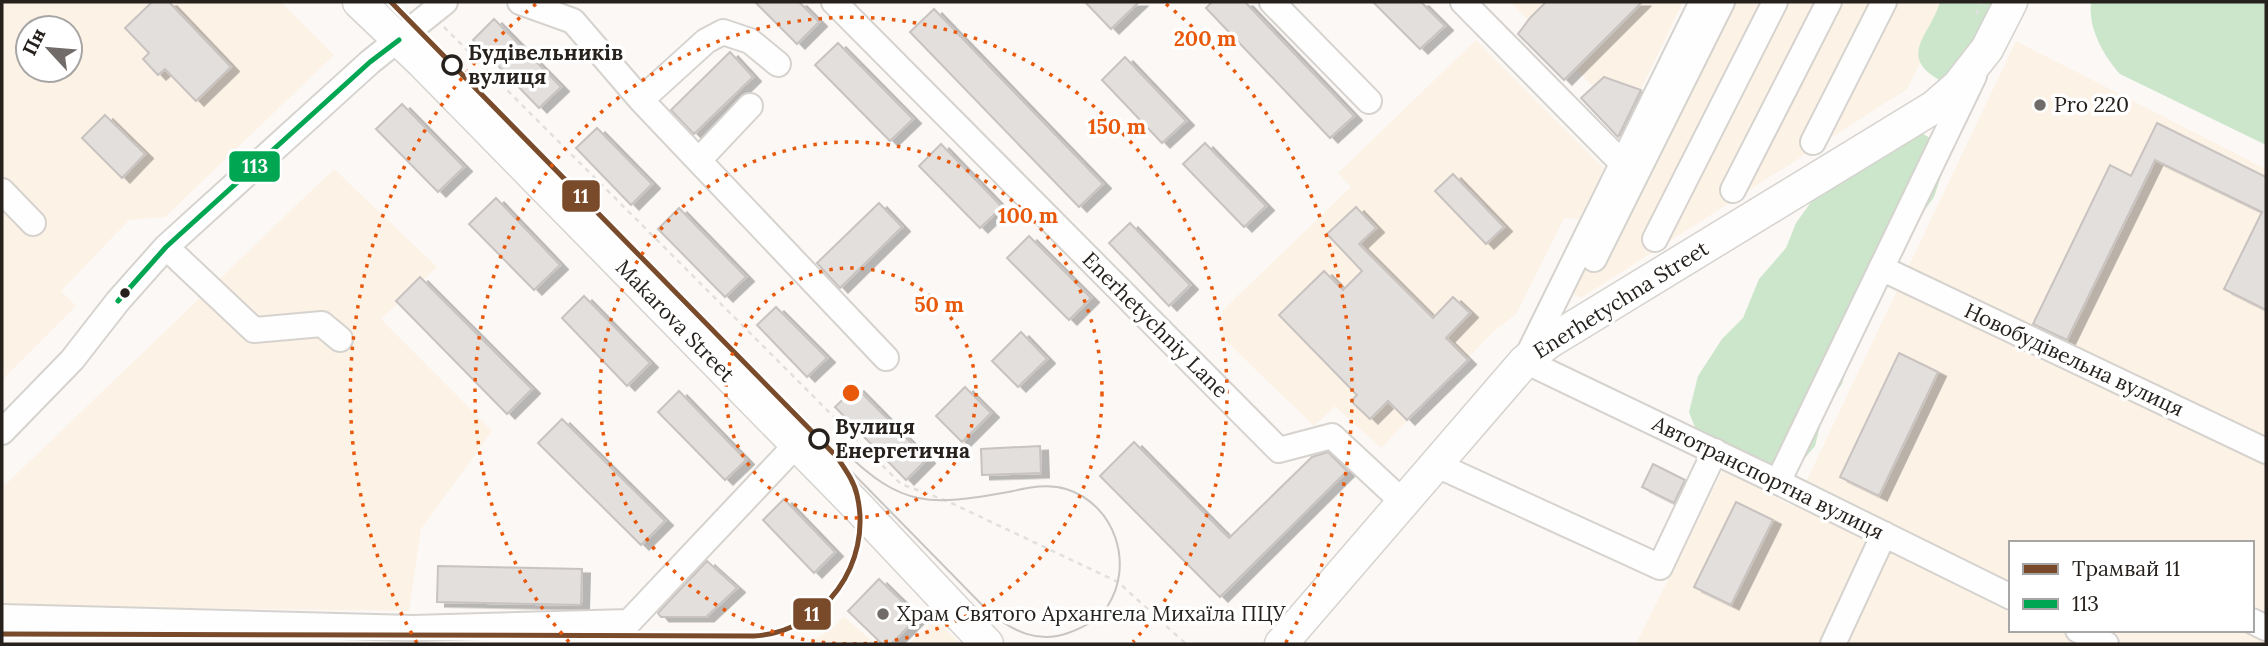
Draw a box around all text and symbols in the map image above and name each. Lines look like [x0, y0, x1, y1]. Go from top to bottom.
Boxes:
north arrow [14, 14, 84, 84]
text: Пн [17, 24, 51, 59]
text: 200 m [1174, 25, 1236, 52]
place label: Будівельників вулиця [468, 39, 623, 90]
marker: Будівельників вулиця [442, 55, 462, 75]
place label: Pro 220 [2054, 91, 2129, 118]
marker: Pro 220 [2032, 97, 2048, 113]
text: 150 m [1088, 113, 1146, 140]
line badge: 113 [228, 150, 281, 183]
text: 113 [242, 154, 268, 178]
line badge: 11 [561, 179, 601, 213]
text: 11 [573, 184, 589, 208]
text: 100 m [998, 202, 1058, 229]
street label: Enerhetychna Street [1528, 234, 1714, 364]
street label: Enerhetychniy Lane [1077, 246, 1234, 403]
street label: Makarova Street [610, 254, 741, 388]
unlabelled marker [118, 286, 132, 300]
text: 50 m [914, 291, 964, 318]
street label: Новобудівельна вулиця [1960, 297, 2188, 422]
centre of rings [839, 381, 863, 405]
street label: Автотранспортна вулиця [1647, 409, 1888, 545]
place label: Вулиця Енергетична [835, 413, 970, 464]
marker: Вулиця Енергетична [809, 429, 829, 449]
legend [2009, 541, 2254, 632]
text: Трамвай 11 [2072, 555, 2180, 582]
text: 113 [2072, 590, 2099, 617]
line badge: 11 [792, 597, 832, 631]
place label: Храм Святого Архангела Михаїла ПЦУ [897, 600, 1287, 627]
text: 11 [804, 602, 820, 626]
marker: Храм Святого Архангела Михаїла ПЦУ [875, 606, 891, 622]

